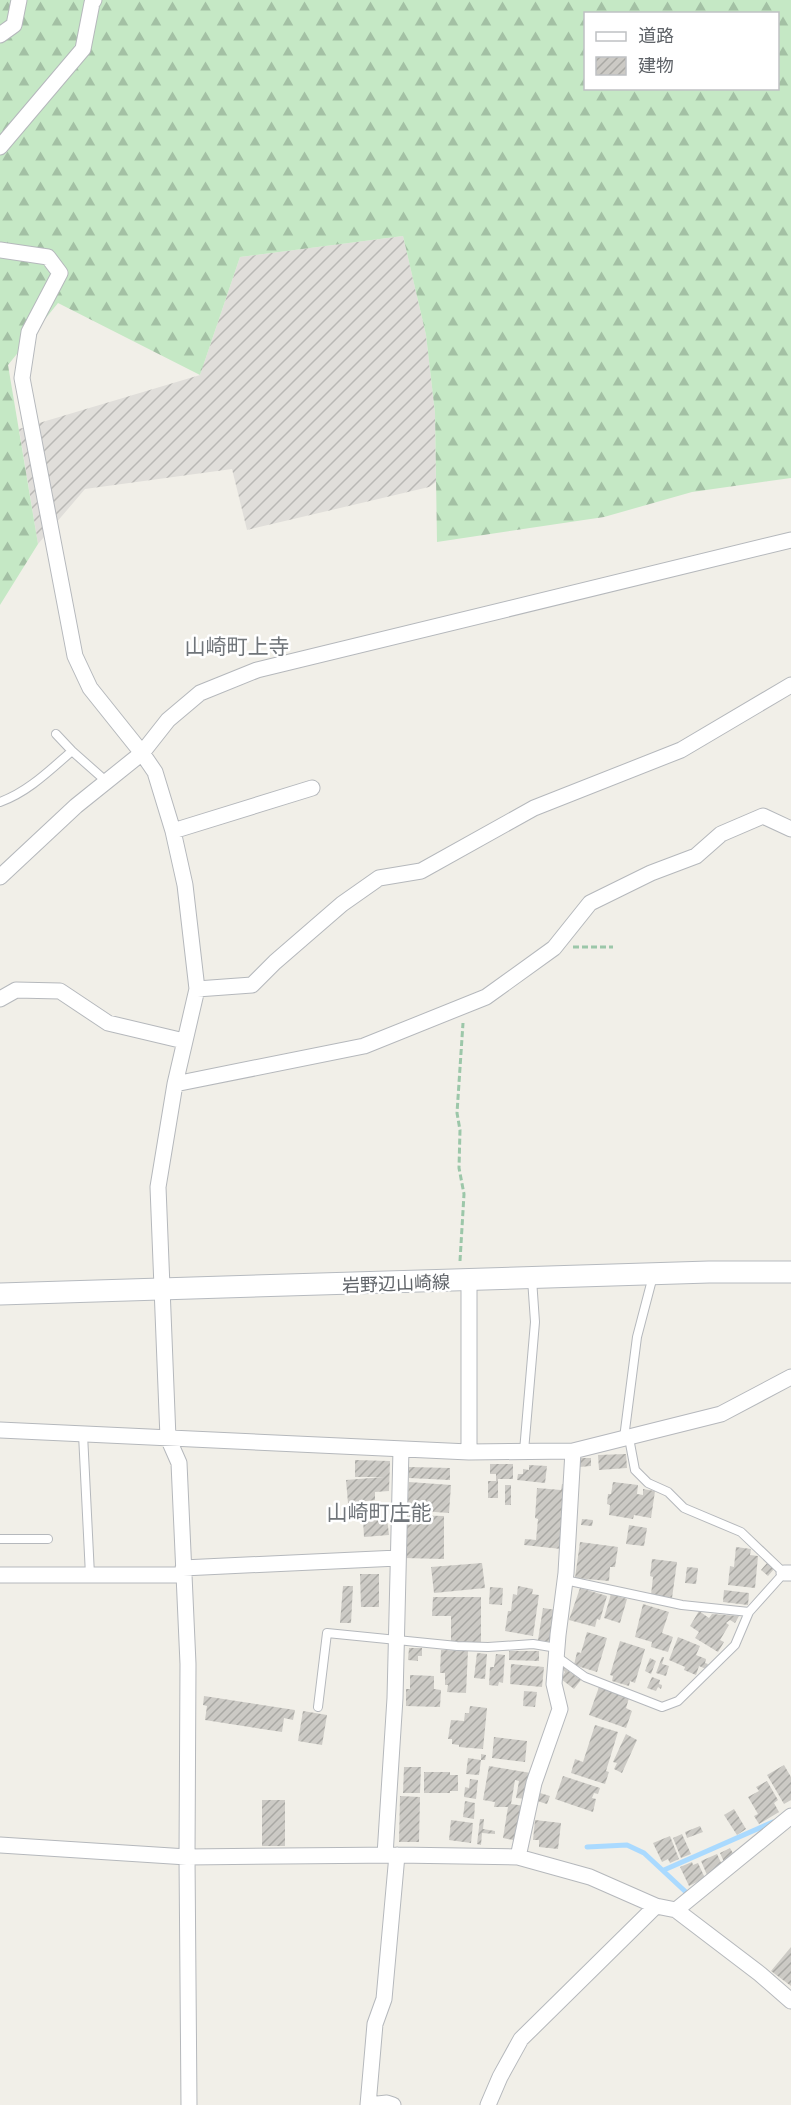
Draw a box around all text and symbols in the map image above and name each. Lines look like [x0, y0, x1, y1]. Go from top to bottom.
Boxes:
legend [584, 12, 779, 90]
text: 道路 [638, 23, 674, 47]
text: 建物 [638, 53, 674, 77]
district label: 山崎町上寺 [185, 632, 290, 660]
street label: 岩野辺山崎線 [342, 1269, 450, 1297]
district label: 山崎町庄能 [327, 1498, 432, 1526]

